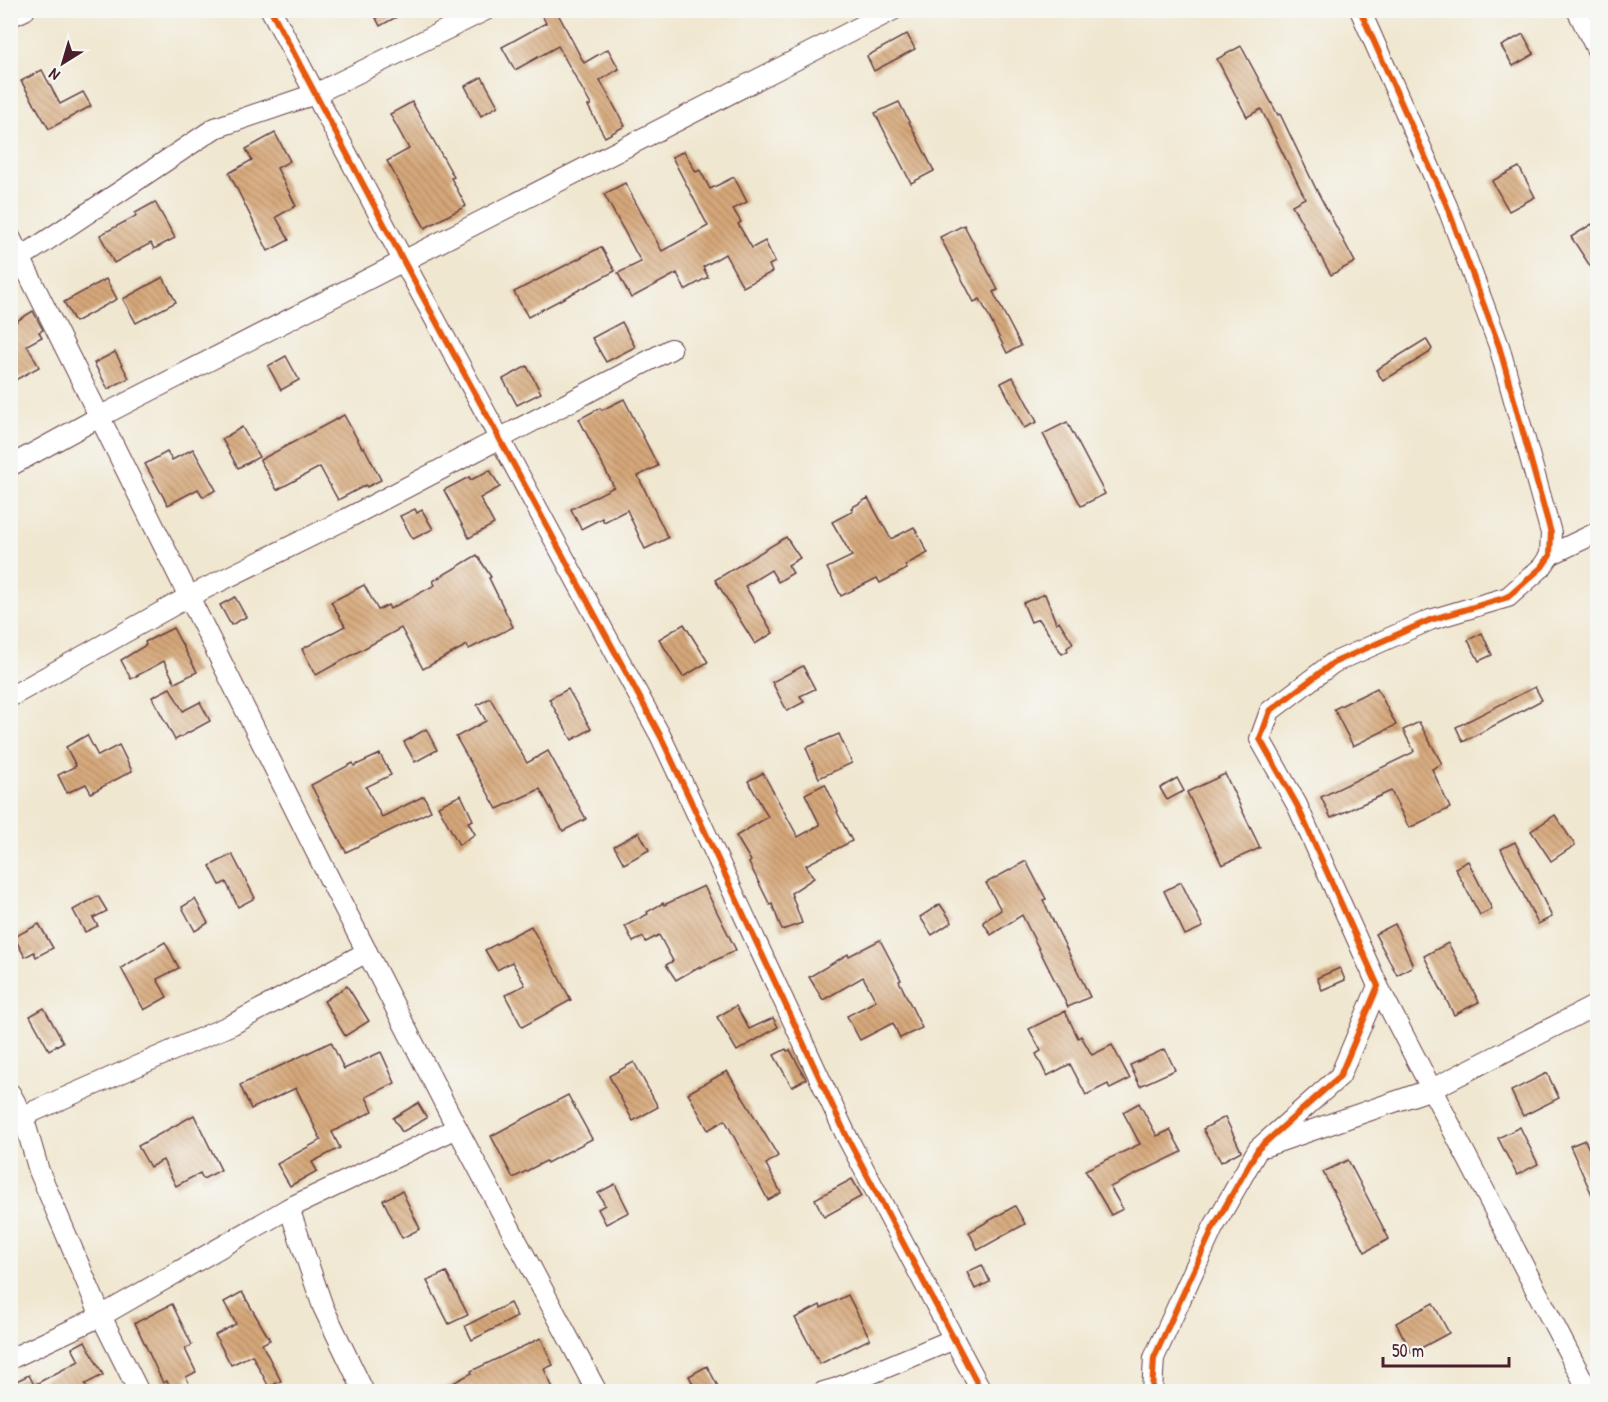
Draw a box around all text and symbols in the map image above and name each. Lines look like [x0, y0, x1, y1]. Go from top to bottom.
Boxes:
north arrow [33, 33, 93, 93]
text: N [44, 63, 64, 86]
scale bar [1383, 1330, 1509, 1368]
text: 50 m [1392, 1338, 1424, 1363]

